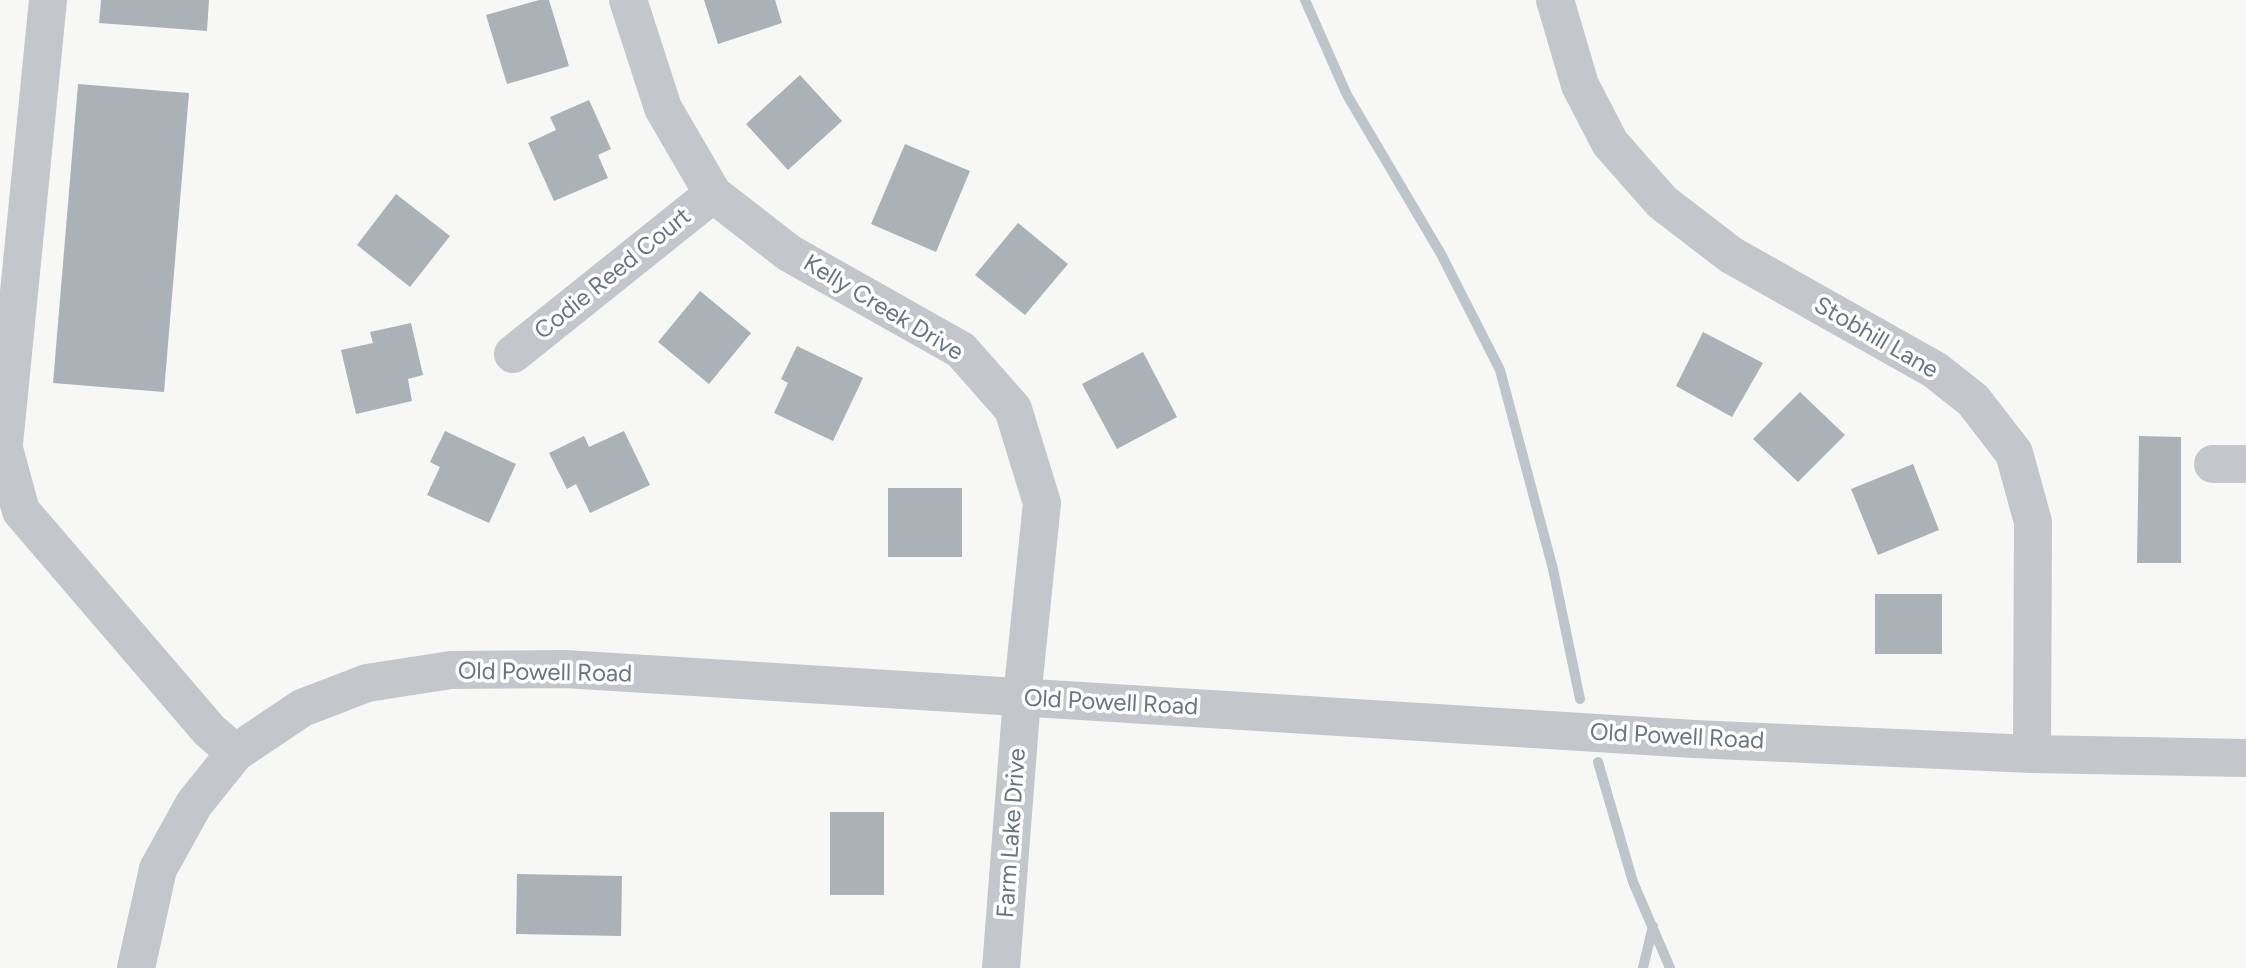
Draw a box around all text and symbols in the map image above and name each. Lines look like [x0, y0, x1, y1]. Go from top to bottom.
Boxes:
street label: Codie Reed Court [529, 202, 697, 346]
street label: Kelly Creek Drive [798, 249, 968, 367]
street label: Stobhill Lane [1809, 291, 1943, 385]
street label: Old Powell Road [457, 657, 633, 689]
street label: Old Powell Road [1023, 684, 1199, 722]
street label: Old Powell Road [1589, 718, 1765, 756]
street label: Farm Lake Drive [992, 747, 1032, 919]

